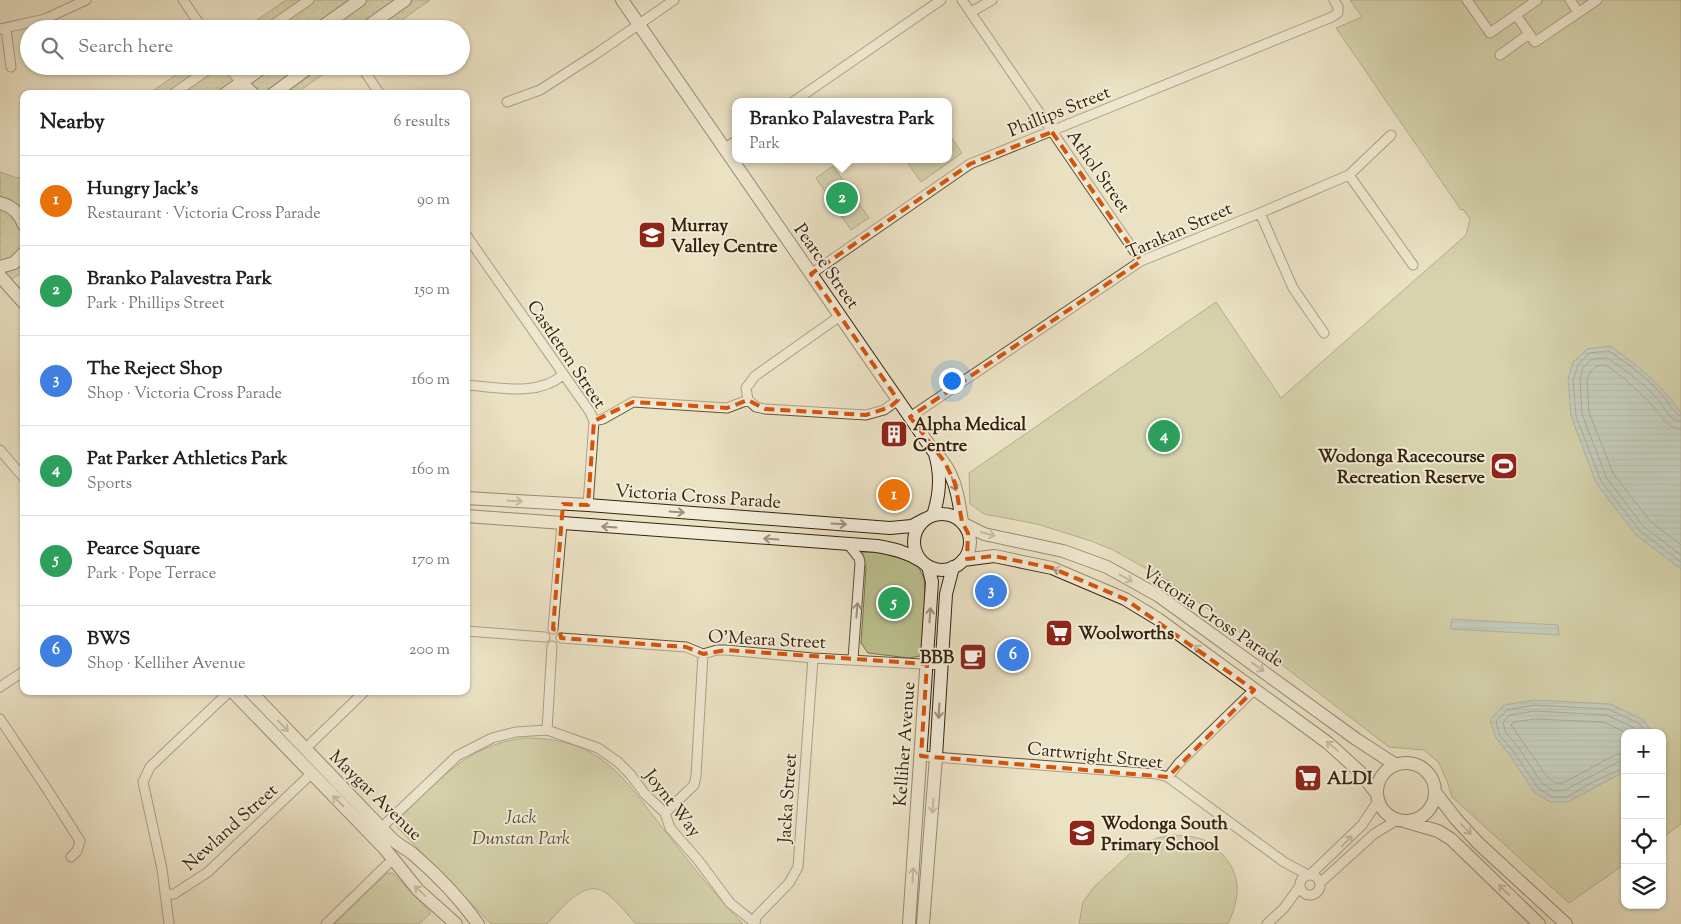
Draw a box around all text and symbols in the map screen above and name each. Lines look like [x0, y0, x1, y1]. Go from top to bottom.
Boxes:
search box [20, 20, 470, 75]
icon: search [38, 34, 66, 62]
text: Search here [78, 34, 173, 61]
street label: Phillips Street [1005, 81, 1115, 145]
popup [732, 98, 952, 163]
text: Branko Palavestra Park [750, 106, 935, 133]
text: Nearby [40, 108, 105, 138]
text: 6 results [394, 111, 450, 134]
street label: Athol Street [1059, 125, 1136, 219]
text: Park [750, 133, 780, 156]
text: Hungry Jack's [87, 176, 198, 203]
pin: 2 [826, 179, 858, 217]
text: 1 [53, 189, 59, 212]
text: 90 m [417, 189, 450, 212]
street label: Tarakan Street [1123, 197, 1237, 267]
text: Restaurant · Victoria Cross Parade [87, 203, 321, 226]
place label: Murray Valley Centre [671, 214, 778, 261]
street label: Pearce Street [786, 219, 865, 315]
school or university icon: Murray Valley Centre [637, 220, 667, 250]
text: Branko Palavestra Park [87, 266, 272, 293]
text: 2 [52, 279, 60, 302]
text: 150 m [414, 279, 450, 302]
text: Park · Phillips Street [87, 293, 225, 316]
street label: Castleton Street [519, 296, 611, 415]
text: The Reject Shop [87, 356, 222, 383]
your location [939, 368, 965, 394]
text: 3 [53, 369, 59, 392]
text: 160 m [412, 369, 450, 392]
text: Shop · Victoria Cross Parade [87, 383, 282, 406]
place label: Alpha Medical Centre [913, 413, 1027, 460]
pin: 4 [1148, 417, 1180, 455]
building icon: Alpha Medical Centre [879, 419, 909, 449]
place label: Wodonga Racecourse Recreation Reserve [1318, 445, 1486, 492]
text: Pat Parker Athletics Park [87, 446, 288, 473]
sports icon: Wodonga Racecourse Recreation Reserve [1489, 451, 1519, 481]
text: 4 [52, 459, 60, 482]
text: 160 m [412, 459, 450, 482]
text: Sports [87, 473, 132, 496]
pin: 1 [878, 476, 910, 514]
one-way arrow [950, 476, 960, 492]
street label: Victoria Cross Parade [614, 479, 782, 517]
one-way arrow [507, 497, 523, 506]
one-way arrow [669, 507, 685, 517]
one-way arrow [831, 520, 847, 529]
one-way arrow [601, 522, 617, 531]
one-way arrow [980, 530, 996, 540]
one-way arrow [763, 534, 779, 544]
text: Pearce Square [87, 536, 200, 563]
text: 5 [53, 549, 59, 572]
text: 170 m [412, 549, 450, 572]
street label: Victoria Cross Parade [1136, 560, 1288, 675]
text: Park · Pope Terrace [87, 563, 216, 586]
one-way arrow [1052, 566, 1068, 575]
pin: 3 [975, 572, 1007, 610]
one-way arrow [1118, 574, 1133, 583]
pin: 5 [878, 584, 910, 622]
one-way arrow [853, 603, 862, 619]
one-way arrow [925, 608, 934, 624]
supermarket icon: Woolworths [1044, 618, 1074, 648]
place label: Woolworths [1078, 622, 1174, 648]
street label: O'Meara Street [707, 625, 827, 657]
text: BWS [87, 626, 130, 653]
pin: 6 [997, 636, 1029, 674]
text: 6 [52, 639, 60, 662]
text: 200 m [409, 639, 450, 662]
cafe icon: BBB [958, 642, 988, 672]
one-way arrow [1193, 645, 1207, 655]
place label: BBB [920, 646, 955, 672]
text: Shop · Kelliher Avenue [87, 653, 245, 676]
one-way arrow [1250, 662, 1264, 672]
street label: Kelliher Avenue [889, 681, 923, 807]
one-way arrow [934, 703, 943, 719]
one-way arrow [277, 720, 289, 732]
map controls [1621, 729, 1666, 909]
button: + [1621, 729, 1666, 774]
street label: Cartwright Street [1026, 737, 1164, 777]
one-way arrow [1325, 740, 1338, 751]
street label: Maygar Avenue [322, 745, 427, 848]
street label: Jacka Street [773, 752, 805, 845]
supermarket icon: ALDI [1293, 763, 1323, 793]
street label: Joynt Way [636, 764, 706, 844]
place label: ALDI [1327, 767, 1373, 793]
button: − [1621, 774, 1666, 819]
street label: Newland Street [178, 779, 285, 878]
one-way arrow [332, 795, 344, 807]
one-way arrow [928, 798, 937, 814]
park label: Jack Dunstan Park [472, 806, 570, 853]
place label: Wodonga South Primary School [1101, 812, 1228, 859]
school or university icon: Wodonga South Primary School [1067, 818, 1097, 848]
button: locate [1621, 819, 1666, 864]
one-way arrow [1460, 823, 1472, 836]
one-way arrow [1341, 835, 1353, 847]
button: layers [1621, 864, 1666, 909]
one-way arrow [908, 868, 917, 884]
one-way arrow [1498, 884, 1510, 896]
one-way arrow [414, 886, 427, 897]

